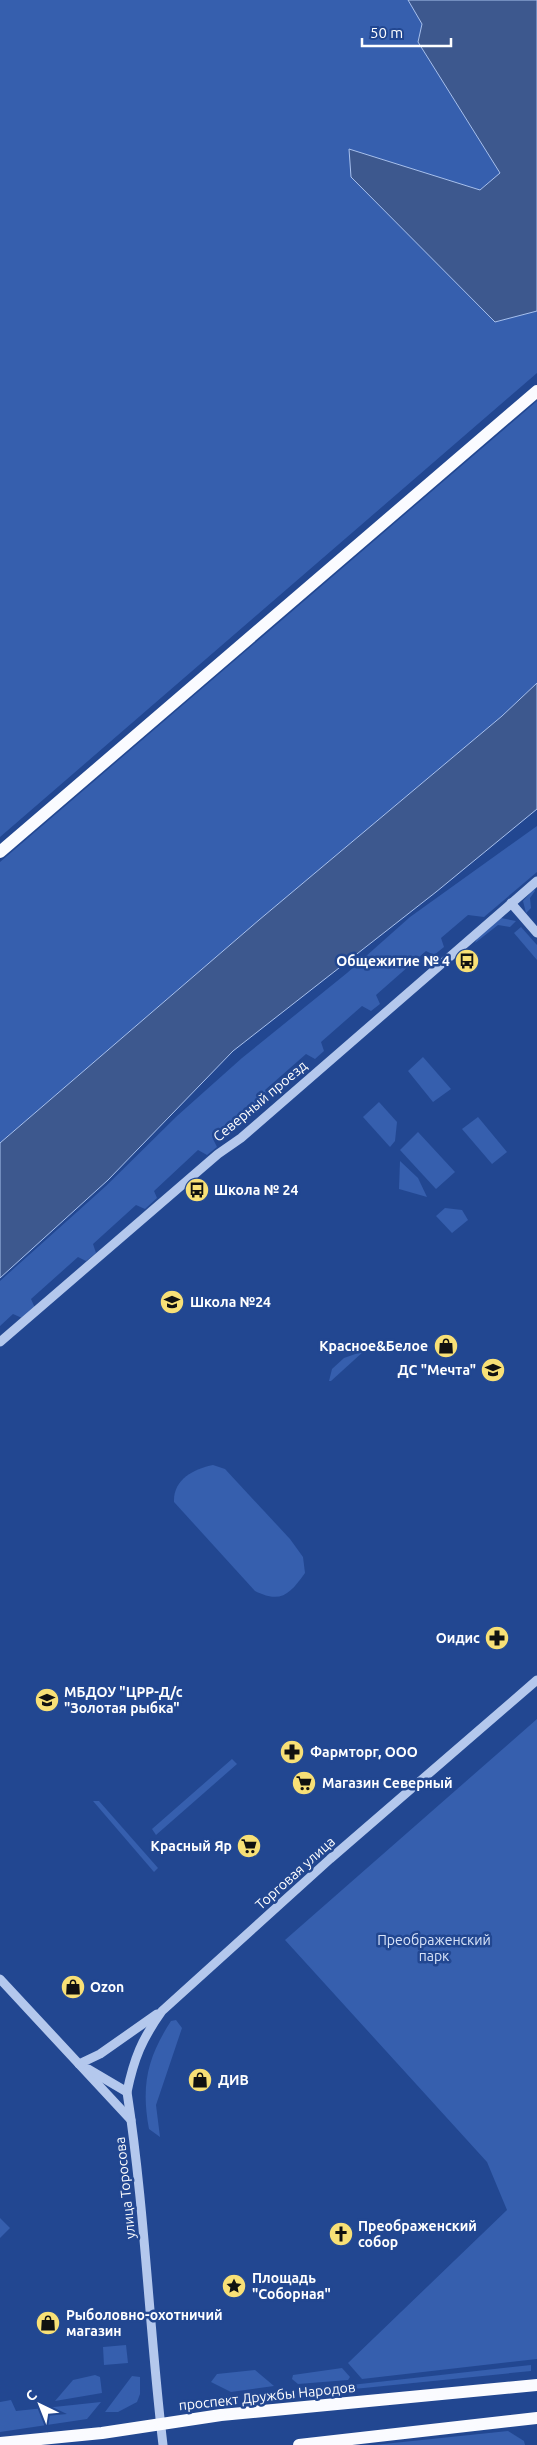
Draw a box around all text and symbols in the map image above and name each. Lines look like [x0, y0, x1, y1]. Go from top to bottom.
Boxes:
scale bar [362, 15, 451, 47]
text: 50 m [370, 24, 403, 41]
bus stop icon: Общежитие № 4 [454, 948, 480, 974]
place label: Общежитие № 4 [336, 953, 450, 969]
street label: Северный проезд [210, 1057, 310, 1145]
bus stop icon: Школа № 24 [184, 1177, 210, 1203]
place label: Школа № 24 [214, 1182, 298, 1198]
school or university icon: Школа №24 [159, 1289, 185, 1315]
place label: Школа №24 [190, 1294, 271, 1310]
shop icon: Красное&Белое [433, 1333, 459, 1359]
place label: Красное&Белое [319, 1338, 428, 1354]
school or university icon: ДС "Мечта" [480, 1357, 506, 1383]
place label: ДС "Мечта" [397, 1362, 476, 1378]
pharmacy icon: Оидис [484, 1625, 510, 1651]
place label: Оидис [436, 1630, 480, 1646]
place label: МБДОУ "ЦРР-Д/с "Золотая рыбка" [64, 1684, 183, 1716]
school or university icon: МБДОУ "ЦРР-Д/с "Золотая рыбка" [34, 1687, 60, 1713]
pharmacy icon: Фармторг, ООО [279, 1739, 305, 1765]
place label: Фармторг, ООО [310, 1744, 418, 1760]
supermarket icon: Магазин Северный [291, 1770, 317, 1796]
place label: Магазин Северный [322, 1775, 453, 1791]
supermarket icon: Красный Яр [236, 1833, 262, 1859]
street label: Торговая улица [252, 1833, 338, 1913]
place label: Красный Яр [151, 1838, 232, 1854]
park label: Преображенский парк [377, 1932, 491, 1964]
shop icon: Ozon [60, 1974, 86, 2000]
place label: Ozon [90, 1979, 124, 1995]
shop icon: ДИВ [187, 2067, 213, 2093]
place label: ДИВ [218, 2072, 249, 2088]
street label: улица Торосова [112, 2136, 138, 2240]
place label: Преображенский собор [358, 2218, 477, 2250]
church icon: Преображенский собор [328, 2221, 354, 2247]
place label: Площадь "Соборная" [252, 2270, 331, 2302]
place icon: Площадь "Соборная" [221, 2273, 247, 2299]
place label: Рыболовно-охотничий магазин [66, 2307, 223, 2339]
shop icon: Рыболовно-охотничий магазин [35, 2310, 61, 2336]
street label: проспект Дружбы Народов [178, 2379, 356, 2413]
north arrow [15, 2380, 65, 2430]
text: С [22, 2387, 40, 2404]

